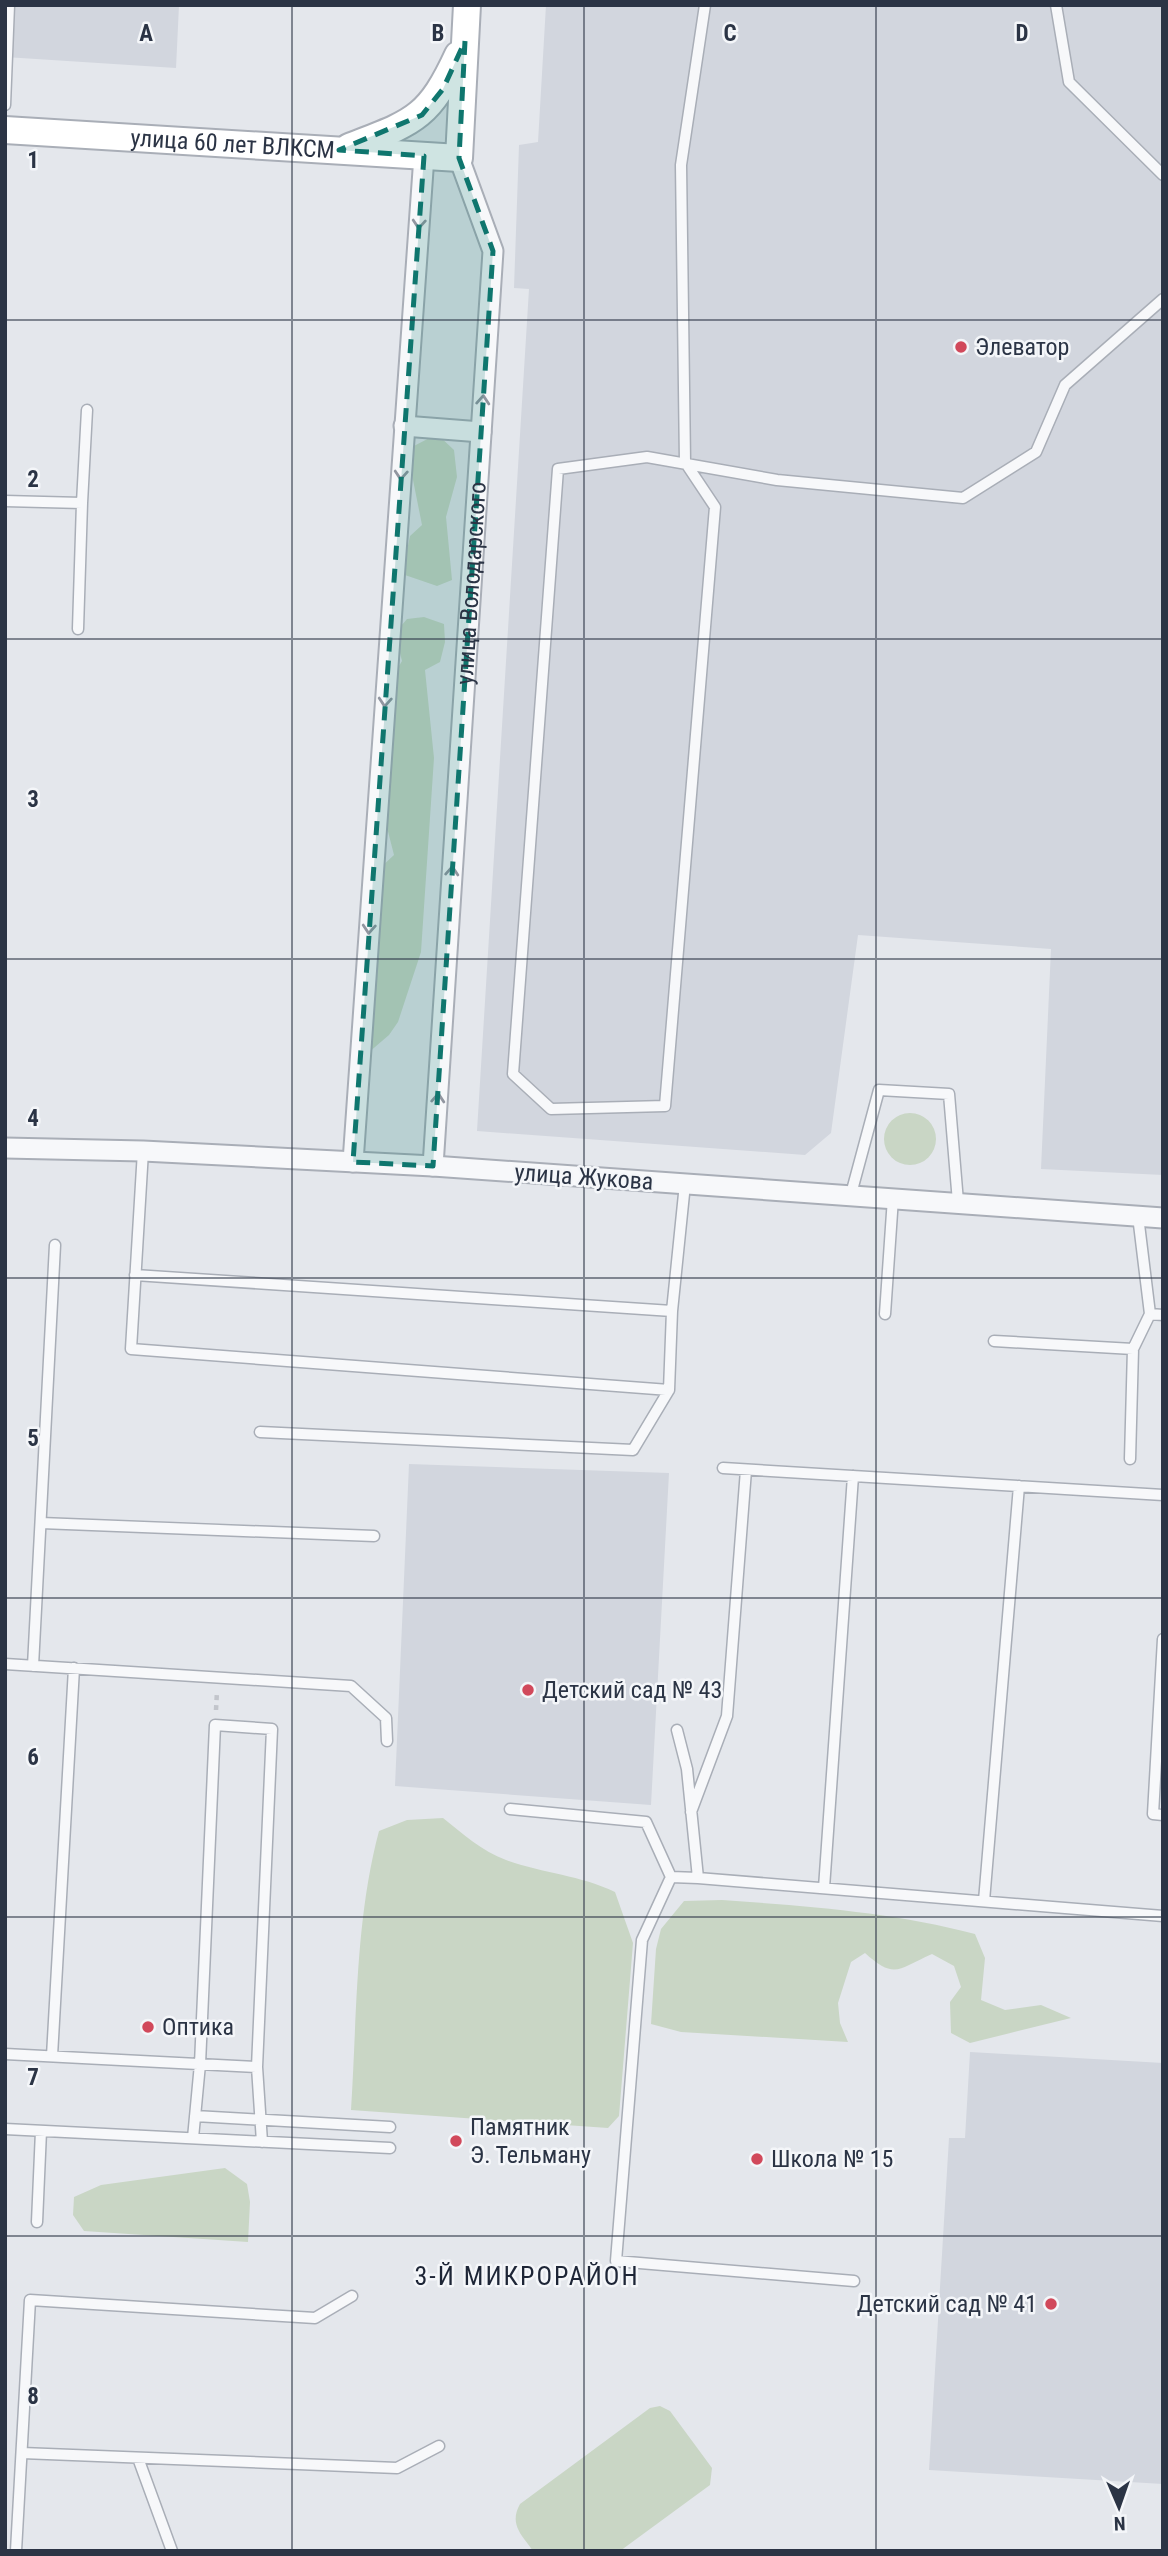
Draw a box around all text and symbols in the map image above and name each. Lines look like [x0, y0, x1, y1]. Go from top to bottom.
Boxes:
text: A [139, 20, 153, 47]
text: B [432, 20, 444, 47]
text: C [723, 20, 737, 47]
text: D [1016, 20, 1029, 47]
street label: улица 60 лет ВЛКСМ [130, 124, 336, 164]
text: 1 [27, 147, 39, 174]
one-way arrow [412, 218, 427, 229]
place label: Элеватор [975, 333, 1069, 361]
marker: Элеватор [953, 339, 969, 355]
one-way arrow [475, 394, 490, 405]
text: 2 [27, 466, 39, 493]
one-way arrow [393, 470, 408, 481]
street label: улица Володарского [451, 481, 492, 686]
one-way arrow [378, 697, 393, 708]
text: 3 [27, 786, 39, 813]
one-way arrow [445, 866, 460, 877]
one-way arrow [362, 924, 377, 935]
one-way arrow [430, 1093, 445, 1104]
text: 4 [27, 1105, 39, 1132]
street label: улица Жукова [514, 1158, 654, 1196]
text: 5 [27, 1425, 39, 1452]
place label: Детский сад № 43 [542, 1676, 722, 1704]
marker: Детский сад № 43 [520, 1682, 536, 1698]
text: 6 [27, 1744, 39, 1771]
place label: Оптика [162, 2013, 234, 2041]
marker: Оптика [140, 2019, 156, 2035]
text: 7 [27, 2064, 39, 2091]
place label: Памятник Э. Тельману [470, 2113, 591, 2169]
marker: Памятник Э. Тельману [448, 2133, 464, 2149]
place label: Школа № 15 [771, 2145, 893, 2173]
marker: Школа № 15 [749, 2151, 765, 2167]
district label: 3-Й МИКРОРАЙОН [414, 2261, 640, 2291]
place label: Детский сад № 41 [857, 2290, 1037, 2318]
marker: Детский сад № 41 [1043, 2296, 1059, 2312]
text: 8 [27, 2383, 39, 2410]
north arrow [1084, 2472, 1154, 2542]
text: N [1113, 2512, 1126, 2535]

